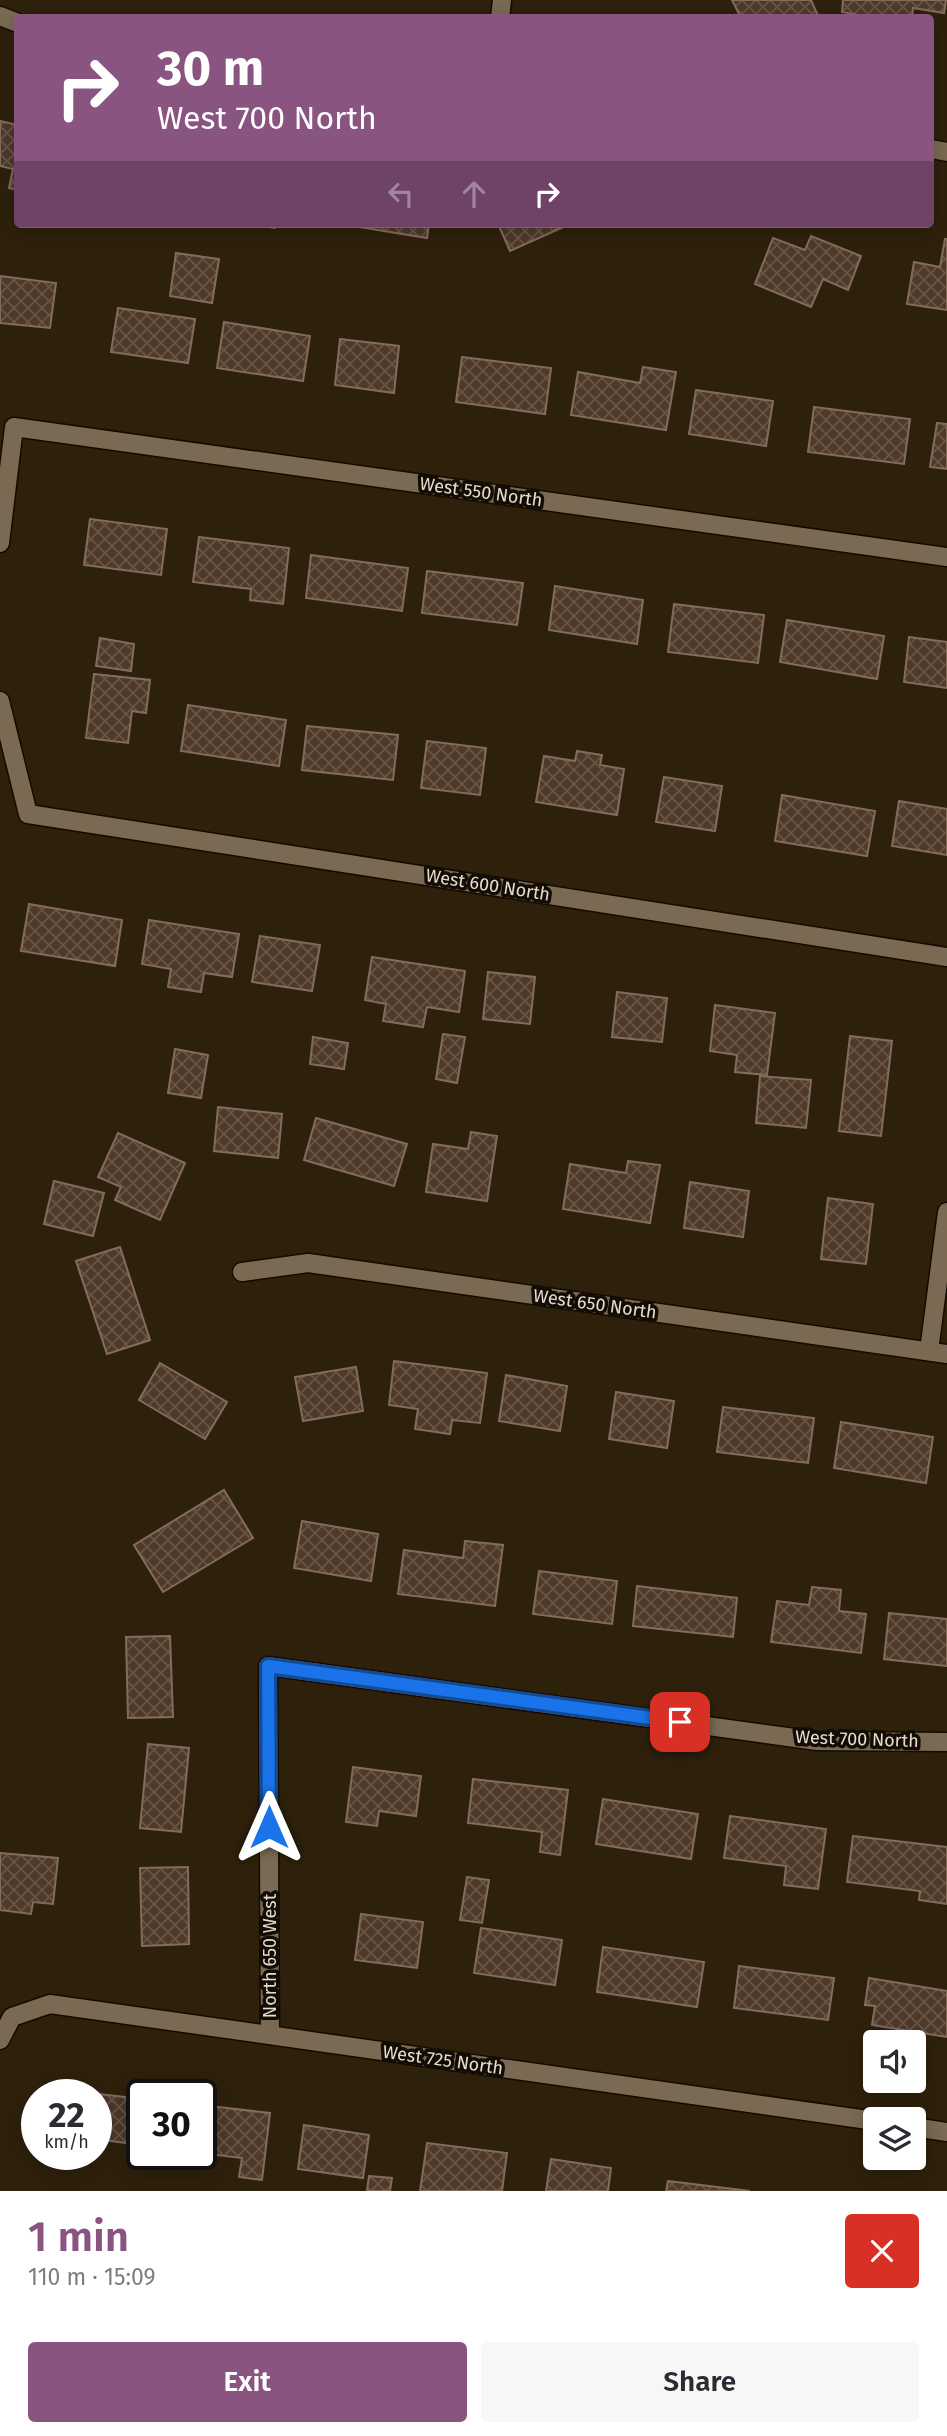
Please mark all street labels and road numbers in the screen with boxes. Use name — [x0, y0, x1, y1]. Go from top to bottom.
street label: West 550 North — [418, 472, 544, 512]
street label: West 600 North — [424, 864, 552, 906]
street label: West 650 North — [532, 1284, 658, 1324]
street label: West 700 North — [795, 1726, 919, 1752]
street label: North 650 West — [259, 1893, 281, 2018]
street label: West 725 North — [381, 2041, 505, 2079]

